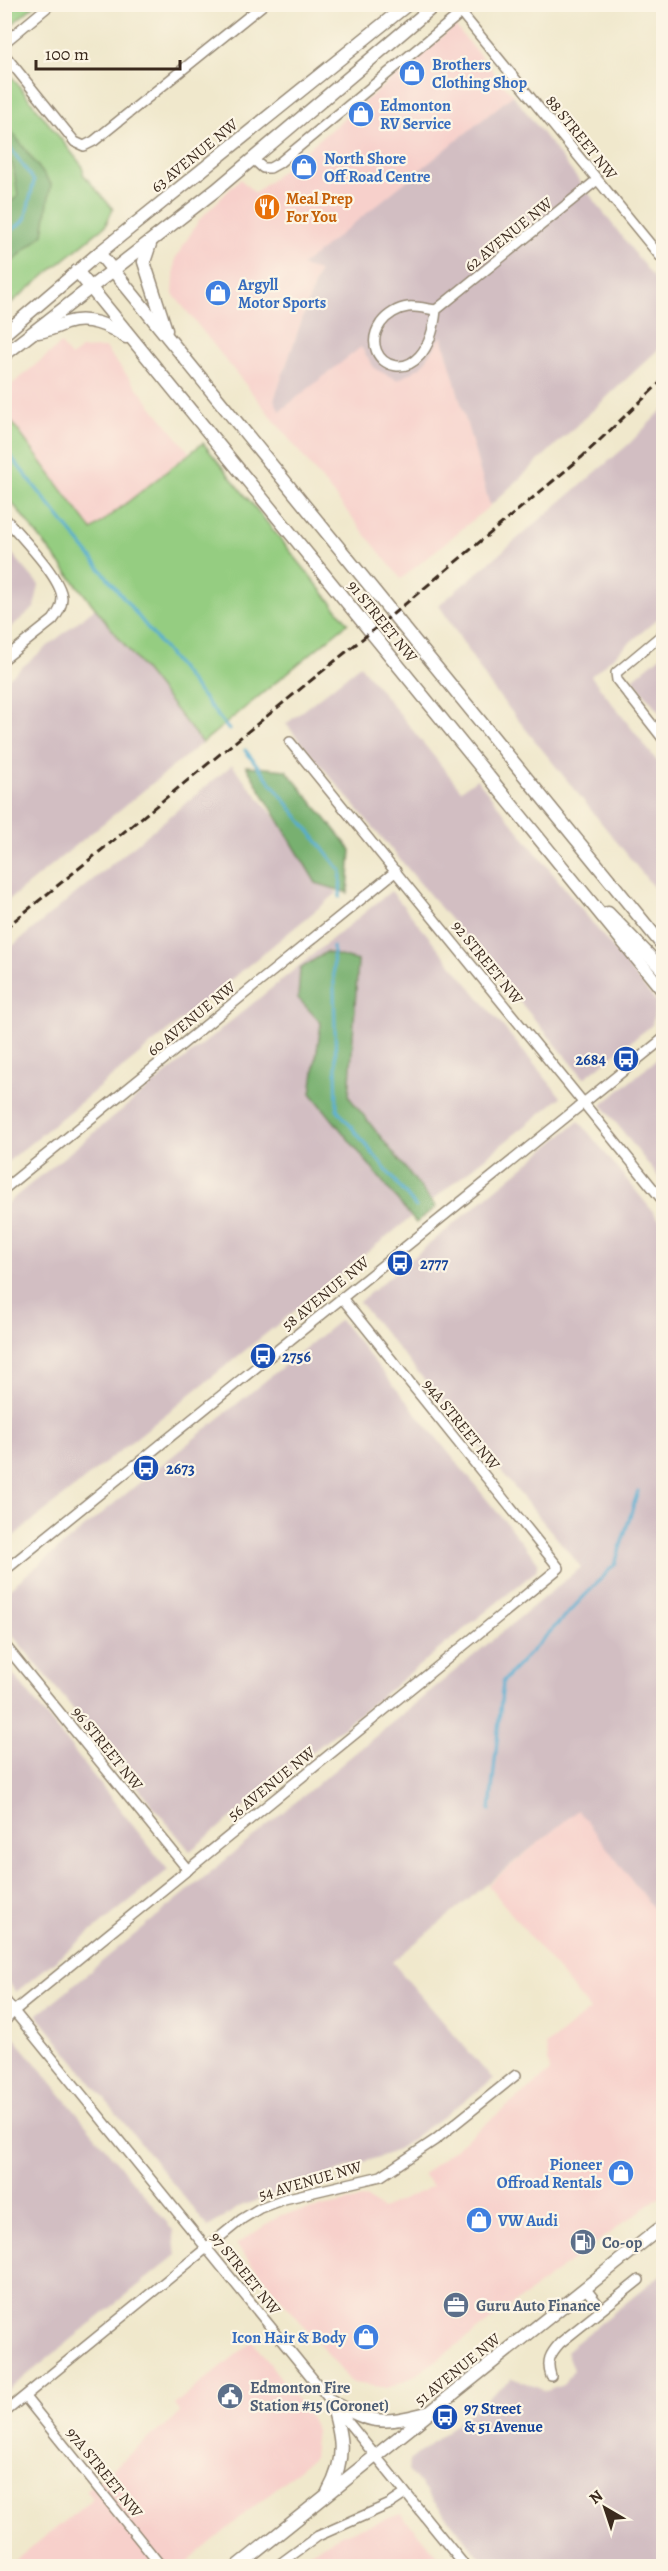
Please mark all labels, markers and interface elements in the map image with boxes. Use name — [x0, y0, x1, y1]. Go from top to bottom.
scale bar — [36, 33, 180, 71]
text: 100 m — [45, 42, 89, 66]
place label: Brothers Clothing Shop — [432, 54, 527, 94]
shop icon: Brothers Clothing Shop — [397, 58, 427, 88]
street label: 88 STREET NW — [540, 91, 622, 185]
place label: Edmonton RV Service — [380, 95, 451, 135]
shop icon: Edmonton RV Service — [346, 99, 376, 129]
street label: 63 AVENUE NW — [146, 114, 243, 198]
place label: North Shore Off Road Centre — [324, 148, 431, 188]
shop icon: North Shore Off Road Centre — [289, 152, 319, 182]
place label: Meal Prep For You — [286, 188, 353, 228]
restaurant icon: Meal Prep For You — [252, 192, 282, 222]
street label: 62 AVENUE NW — [460, 192, 557, 277]
place label: Argyll Motor Sports — [237, 274, 326, 314]
shop icon: Argyll Motor Sports — [203, 278, 233, 308]
street label: 91 STREET NW — [342, 576, 422, 668]
street label: 92 STREET NW — [446, 916, 528, 1009]
street label: 60 AVENUE NW — [143, 976, 241, 1061]
bus stop icon: 2684 — [611, 1044, 641, 1074]
place label: 2684 — [576, 1049, 606, 1071]
bus stop icon: 2777 — [385, 1248, 415, 1278]
street label: 58 AVENUE NW — [277, 1251, 374, 1336]
place label: 2777 — [420, 1253, 448, 1275]
bus stop icon: 2756 — [248, 1341, 278, 1371]
place label: 2756 — [282, 1346, 311, 1368]
street label: 94A STREET NW — [418, 1374, 505, 1475]
bus stop icon: 2673 — [131, 1453, 161, 1483]
place label: 2673 — [166, 1458, 195, 1480]
street label: 96 STREET NW — [67, 1702, 148, 1795]
street label: 56 AVENUE NW — [223, 1742, 320, 1826]
place label: Pioneer Offroad Rentals — [497, 2154, 602, 2194]
street label: 54 AVENUE NW — [256, 2156, 365, 2206]
shop icon: Pioneer Offroad Rentals — [606, 2158, 636, 2188]
shop icon: VW Audi — [464, 2205, 494, 2235]
place label: VW Audi — [497, 2210, 558, 2232]
street label: 97 STREET NW — [205, 2227, 286, 2320]
fuel station icon: Co-op — [568, 2227, 598, 2257]
place label: Co-op — [602, 2232, 643, 2254]
office icon: Guru Auto Finance — [441, 2290, 471, 2320]
place label: Guru Auto Finance — [476, 2295, 600, 2317]
shop icon: Icon Hair & Body — [351, 2322, 381, 2352]
place label: Icon Hair & Body — [232, 2327, 347, 2349]
street label: 51 AVENUE NW — [410, 2328, 505, 2411]
place label: Edmonton Fire Station #15 (Coronet) — [250, 2377, 389, 2417]
public building icon: Edmonton Fire Station #15 (Coronet) — [215, 2381, 245, 2411]
place label: 97 Street & 51 Avenue — [464, 2398, 543, 2438]
bus stop icon: 97 Street & 51 Avenue — [430, 2402, 460, 2432]
street label: 97A STREET NW — [61, 2423, 148, 2523]
north arrow — [575, 2478, 635, 2538]
text: N — [585, 2485, 608, 2509]

